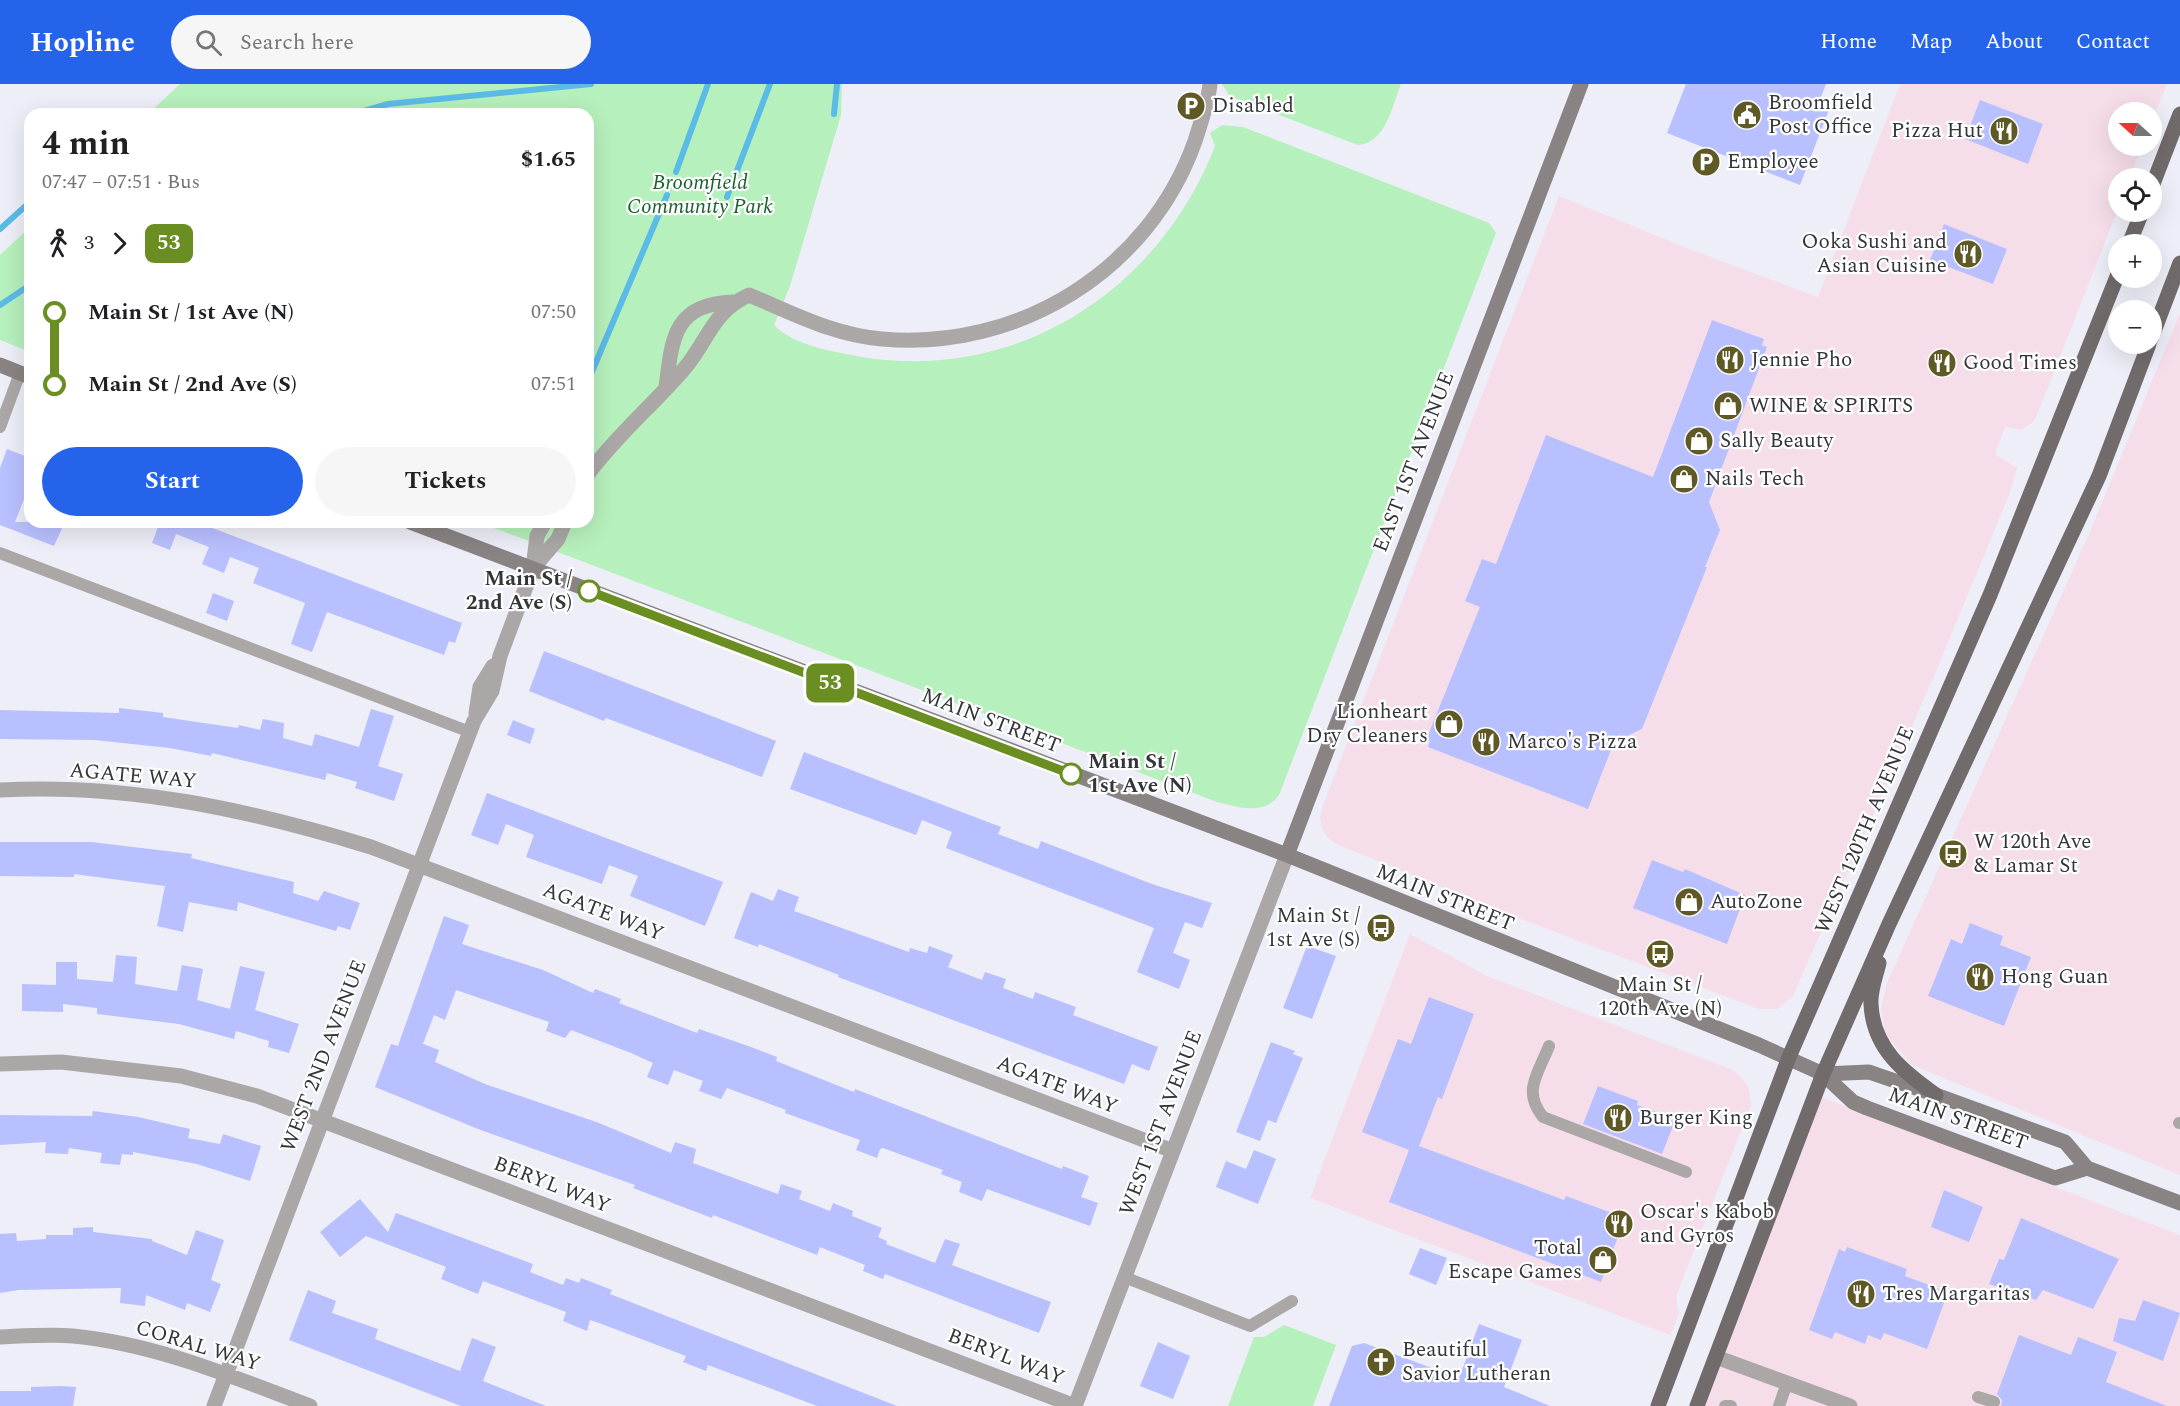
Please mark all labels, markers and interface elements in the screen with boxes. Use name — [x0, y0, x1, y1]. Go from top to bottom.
search box — [171, 15, 591, 69]
text: Hopline — [30, 21, 135, 64]
icon: search — [192, 26, 225, 59]
text: Search here — [240, 26, 354, 59]
text: Home — [1820, 26, 1877, 58]
text: Map — [1910, 26, 1952, 58]
text: About — [1985, 26, 2043, 58]
text: Contact — [2076, 26, 2150, 58]
place label: Broomfield Post Office — [1768, 87, 1873, 143]
parking icon: Disabled — [1175, 90, 1207, 122]
place label: Disabled — [1212, 90, 1294, 122]
public building icon: Broomfield Post Office — [1731, 99, 1763, 131]
north arrow — [2108, 102, 2162, 156]
map controls — [2108, 102, 2162, 354]
place label: Pizza Hut — [1891, 115, 1983, 147]
restaurant icon: Pizza Hut — [1988, 115, 2020, 147]
text: 4 min — [42, 119, 130, 169]
text: $1.65 — [521, 143, 576, 176]
parking icon: Employee — [1690, 146, 1722, 178]
place label: Employee — [1727, 146, 1819, 178]
text: 07:47 – 07:51 · Bus — [42, 167, 200, 197]
park label: Broomfield Community Park — [627, 167, 773, 223]
button: locate — [2108, 168, 2162, 222]
place label: Ooka Sushi and Asian Cuisine — [1802, 226, 1947, 282]
icon: walk — [42, 227, 75, 260]
icon: forward — [103, 227, 136, 260]
text: 53 — [157, 227, 181, 259]
text: 3 — [84, 228, 94, 258]
button: + — [2108, 234, 2162, 288]
restaurant icon: Ooka Sushi and Asian Cuisine — [1952, 238, 1984, 270]
text: Main St / 1st Ave (N) — [88, 296, 294, 329]
text: 07:50 — [531, 297, 576, 327]
button: − — [2108, 300, 2162, 354]
restaurant icon: Jennie Pho — [1714, 344, 1746, 376]
place label: Jennie Pho — [1751, 344, 1852, 376]
restaurant icon: Good Times — [1926, 347, 1958, 379]
place label: Good Times — [1963, 347, 2077, 379]
street label: EAST 1ST AVENUE — [1365, 367, 1463, 557]
text: Main St / 2nd Ave (S) — [88, 368, 297, 401]
text: 07:51 — [531, 369, 576, 399]
shop icon: WINE & SPIRITS — [1712, 390, 1744, 422]
place label: WINE & SPIRITS — [1749, 390, 1913, 422]
shop icon: Sally Beauty — [1683, 425, 1715, 457]
place label: Sally Beauty — [1720, 425, 1834, 457]
button: Start — [42, 447, 303, 516]
button: Tickets — [315, 447, 576, 516]
shop icon: Nails Tech — [1668, 463, 1700, 495]
place label: Nails Tech — [1705, 463, 1804, 495]
place label: Main St / 2nd Ave (S) — [466, 563, 573, 619]
marker: Main St / 2nd Ave (S) — [578, 580, 600, 602]
line badge: 53 — [803, 664, 857, 702]
text: 53 — [818, 667, 842, 699]
street label: MAIN STREET — [917, 680, 1065, 762]
place label: Lionheart Dry Cleaners — [1306, 696, 1428, 752]
shop icon: Lionheart Dry Cleaners — [1433, 708, 1465, 740]
street label: WEST 120TH AVENUE — [1807, 721, 1923, 939]
restaurant icon: Marco's Pizza — [1470, 726, 1502, 758]
place label: Marco's Pizza — [1507, 726, 1638, 758]
place label: Main St / 1st Ave (N) — [1088, 746, 1191, 802]
street label: AGATE WAY — [68, 754, 198, 798]
marker: Main St / 1st Ave (N) — [1060, 763, 1082, 785]
place label: W 120th Ave & Lamar St — [1974, 826, 2091, 882]
bus stop icon: W 120th Ave & Lamar St — [1937, 838, 1969, 870]
street label: MAIN STREET — [1371, 856, 1519, 940]
street label: AGATE WAY — [538, 874, 668, 950]
shop icon: AutoZone — [1673, 886, 1705, 918]
place label: AutoZone — [1710, 886, 1803, 918]
place label: Main St / 1st Ave (S) — [1266, 900, 1361, 956]
bus stop icon: Main St / 1st Ave (S) — [1365, 912, 1397, 944]
bus stop icon: Main St / 120th Ave (N) — [1644, 938, 1676, 970]
street label: WEST 2ND AVENUE — [273, 955, 375, 1157]
restaurant icon: Hong Guan — [1964, 961, 1996, 993]
place label: Hong Guan — [2001, 961, 2109, 993]
place label: Main St / 120th Ave (N) — [1598, 969, 1722, 1025]
street label: WEST 1ST AVENUE — [1111, 1026, 1211, 1220]
street label: AGATE WAY — [992, 1047, 1122, 1123]
street label: MAIN STREET — [1884, 1079, 2032, 1159]
restaurant icon: Burger King — [1602, 1102, 1634, 1134]
place label: Burger King — [1639, 1102, 1753, 1134]
street label: BERYL WAY — [489, 1148, 615, 1222]
place label: Oscar's Kabob and Gyros — [1640, 1196, 1774, 1252]
restaurant icon: Oscar's Kabob and Gyros — [1603, 1208, 1635, 1240]
place label: Total Escape Games — [1448, 1232, 1582, 1288]
shop icon: Total Escape Games — [1587, 1244, 1619, 1276]
restaurant icon: Tres Margaritas — [1845, 1278, 1877, 1310]
place label: Tres Margaritas — [1882, 1278, 2030, 1310]
street label: CORAL WAY — [132, 1312, 264, 1380]
street label: BERYL WAY — [943, 1320, 1069, 1394]
place label: Beautiful Savior Lutheran — [1402, 1334, 1551, 1390]
church icon: Beautiful Savior Lutheran — [1365, 1346, 1397, 1378]

